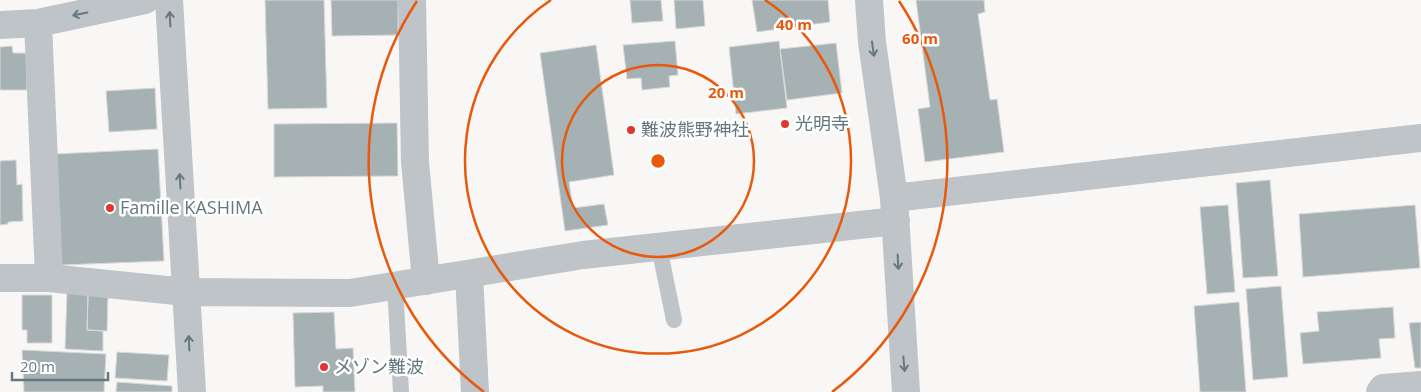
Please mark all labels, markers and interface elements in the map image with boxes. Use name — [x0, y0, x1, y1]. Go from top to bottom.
one-way arrow — [73, 10, 89, 19]
one-way arrow — [166, 11, 175, 27]
text: 40 m — [776, 14, 812, 34]
text: 60 m — [902, 28, 938, 48]
one-way arrow — [868, 40, 878, 56]
text: 20 m — [708, 82, 744, 102]
place label: 光明寺 — [795, 111, 849, 135]
place label: 難波熊野神社 — [641, 117, 749, 141]
marker: 光明寺 — [779, 118, 791, 130]
marker: 難波熊野神社 — [625, 124, 637, 136]
centre of rings — [649, 152, 667, 170]
one-way arrow — [175, 173, 184, 189]
place label: Famille KASHIMA — [120, 195, 263, 219]
marker: Famille KASHIMA — [104, 202, 116, 214]
one-way arrow — [893, 254, 902, 270]
one-way arrow — [185, 336, 194, 352]
scale bar — [12, 350, 109, 382]
place label: メゾン難波 — [334, 354, 424, 378]
one-way arrow — [899, 355, 908, 371]
text: 20 m — [20, 356, 55, 376]
marker: メゾン難波 — [318, 361, 330, 373]

